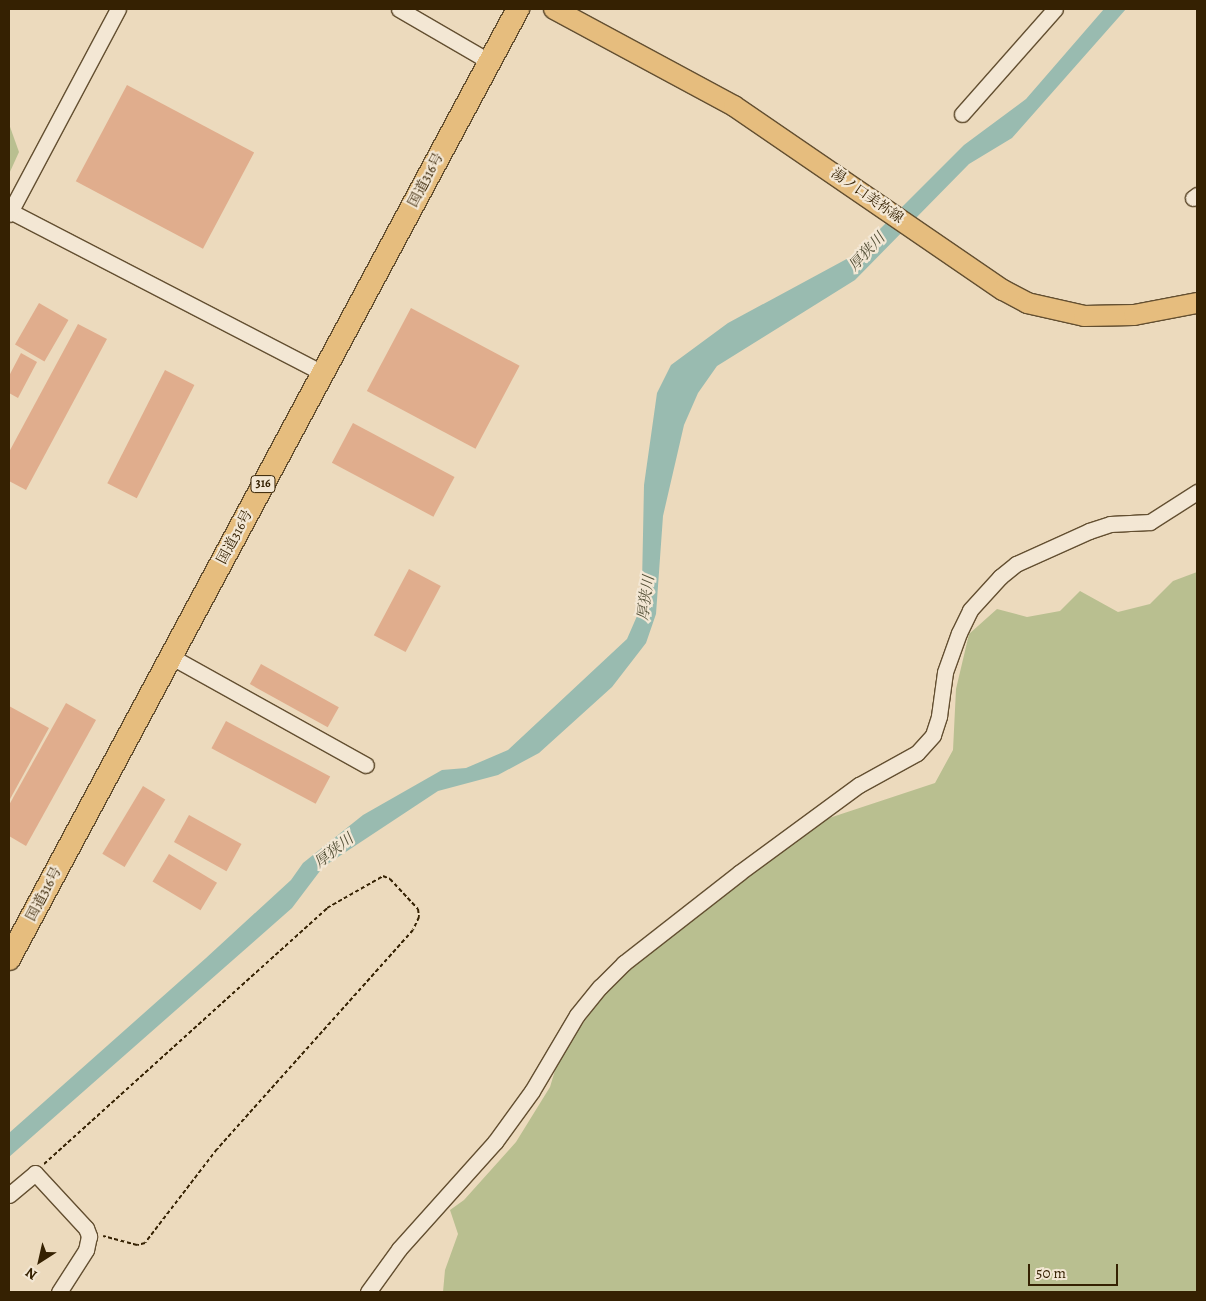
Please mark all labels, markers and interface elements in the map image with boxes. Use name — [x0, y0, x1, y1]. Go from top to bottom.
street label: 国道316号 — [405, 150, 447, 210]
street label: 湯ノ口美祢線 — [828, 165, 906, 227]
water label: 厚狭川 — [845, 229, 889, 275]
road number: 316 — [249, 474, 277, 494]
street label: 国道316号 — [214, 507, 256, 567]
water label: 厚狭川 — [634, 574, 658, 622]
water label: 厚狭川 — [311, 830, 357, 872]
street label: 国道316号 — [23, 864, 65, 924]
north arrow — [15, 1236, 65, 1286]
scale bar — [1031, 1254, 1121, 1286]
text: N — [21, 1263, 41, 1284]
text: 50 m — [1036, 1263, 1066, 1283]

